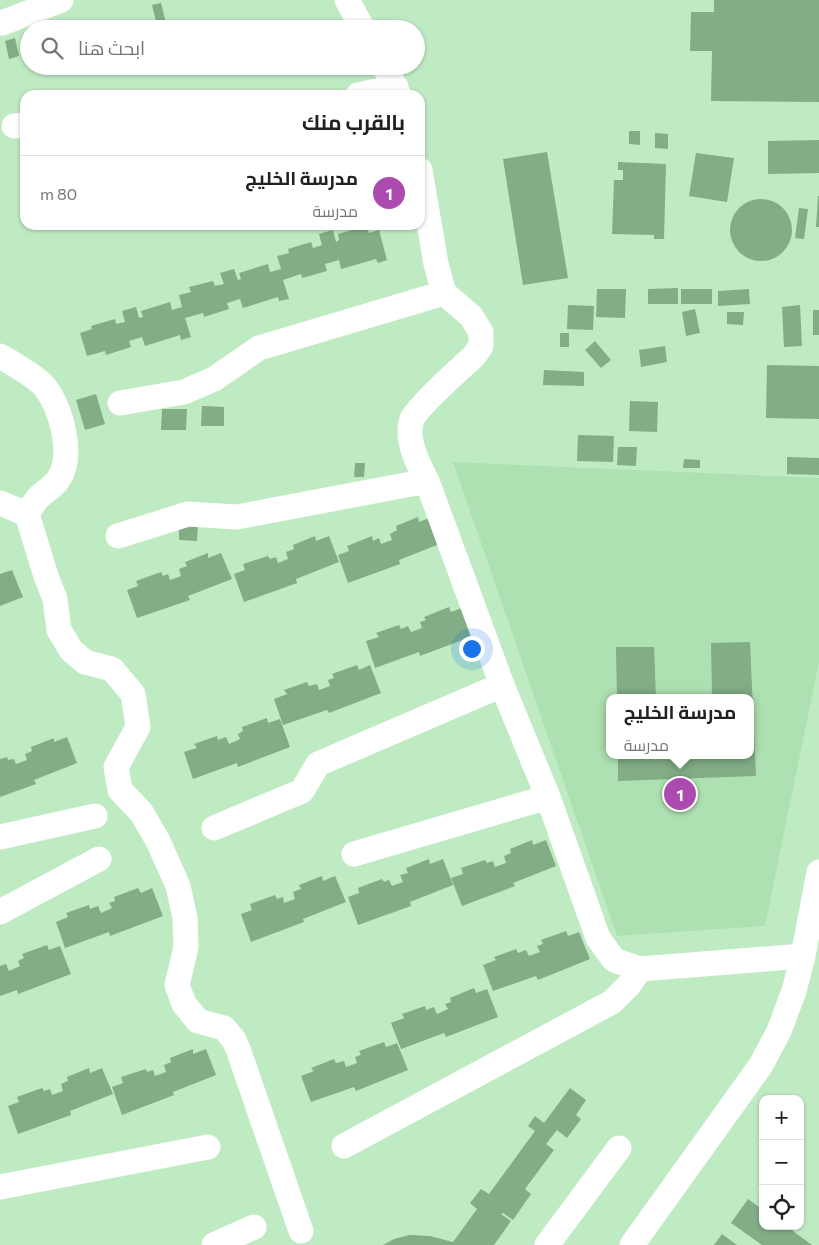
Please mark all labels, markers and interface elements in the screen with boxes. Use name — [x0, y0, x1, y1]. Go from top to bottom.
search box — [20, 20, 425, 75]
icon: search — [38, 34, 66, 62]
text: ابحث هنا — [78, 36, 145, 59]
text: بالقرب منك — [302, 109, 405, 134]
text: مدرسة الخليج — [245, 166, 358, 189]
text: 80 m — [40, 184, 77, 203]
text: 1 — [385, 184, 393, 203]
text: مدرسة — [312, 201, 358, 220]
your location — [459, 636, 485, 662]
popup — [606, 694, 754, 759]
text: مدرسة الخليج — [624, 700, 736, 723]
text: مدرسة — [624, 735, 669, 754]
pin: 1 — [664, 775, 696, 813]
map controls — [759, 1095, 804, 1230]
button: + — [759, 1095, 804, 1140]
button: − — [759, 1140, 804, 1185]
button: locate — [759, 1185, 804, 1230]

